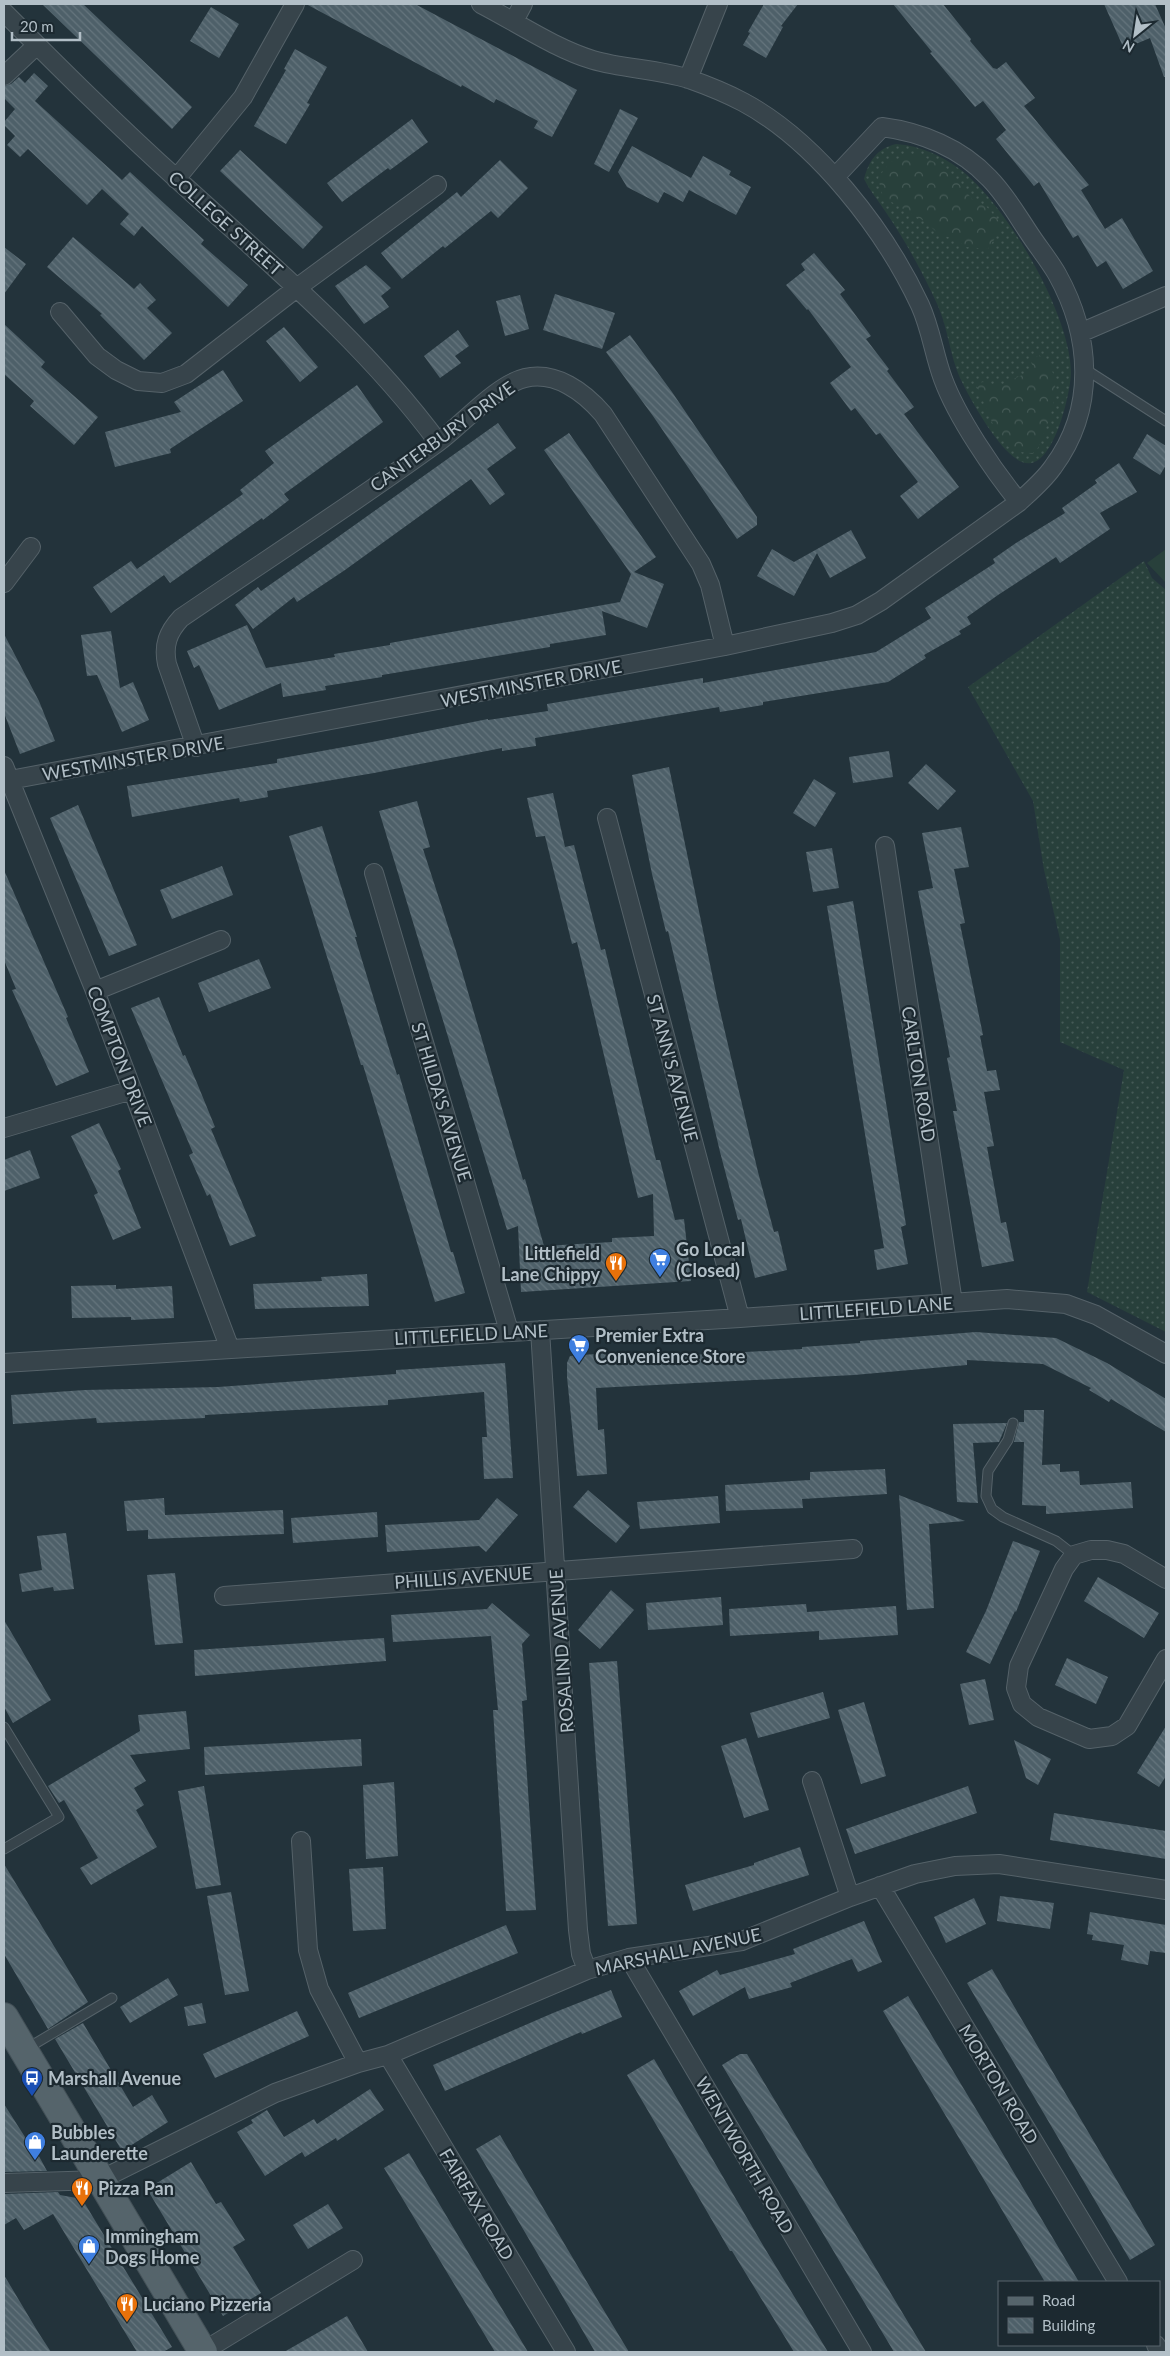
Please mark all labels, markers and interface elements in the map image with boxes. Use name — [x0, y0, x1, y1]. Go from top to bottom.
scale bar — [12, 10, 80, 42]
north arrow — [1110, 10, 1160, 60]
text: 20 m — [20, 17, 54, 35]
text: N — [1119, 37, 1137, 57]
street label: COLLEGE STREET — [164, 166, 288, 280]
street label: CANTERBURY DRIVE — [365, 376, 519, 496]
street label: WESTMINSTER DRIVE — [438, 655, 624, 711]
street label: WESTMINSTER DRIVE — [40, 731, 226, 785]
street label: COMPTON DRIVE — [83, 982, 157, 1130]
street label: ST ANN'S AVENUE — [643, 992, 703, 1144]
street label: CARLTON ROAD — [897, 1005, 941, 1143]
street label: ST HILDA'S AVENUE — [407, 1020, 477, 1184]
place label: Go Local (Closed) — [676, 1238, 745, 1281]
place label: Littlefield Lane Chippy — [501, 1242, 600, 1285]
supermarket icon: Go Local (Closed) — [648, 1247, 672, 1278]
restaurant icon: Littlefield Lane Chippy — [604, 1251, 628, 1282]
street label: LITTLEFIELD LANE — [798, 1292, 954, 1324]
street label: LITTLEFIELD LANE — [394, 1319, 548, 1349]
place label: Premier Extra Convenience Store — [595, 1324, 746, 1367]
supermarket icon: Premier Extra Convenience Store — [567, 1333, 591, 1364]
street label: PHILLIS AVENUE — [393, 1561, 533, 1593]
street label: ROSALIND AVENUE — [544, 1568, 578, 1734]
street label: MARSHALL AVENUE — [593, 1923, 763, 1979]
street label: MORTON ROAD — [955, 2020, 1043, 2148]
bus stop icon: Marshall Avenue — [20, 2066, 44, 2097]
place label: Marshall Avenue — [48, 2067, 181, 2089]
street label: WENTWORTH ROAD — [691, 2073, 799, 2237]
place label: Bubbles Launderette — [51, 2121, 148, 2164]
shop icon: Bubbles Launderette — [23, 2130, 47, 2161]
street label: FAIRFAX ROAD — [435, 2144, 519, 2264]
restaurant icon: Pizza Pan — [70, 2176, 94, 2207]
place label: Pizza Pan — [98, 2177, 174, 2199]
place label: Immingham Dogs Home — [105, 2225, 200, 2268]
shop icon: Immingham Dogs Home — [77, 2234, 101, 2265]
legend — [998, 2281, 1160, 2346]
text: Road — [1042, 2291, 1075, 2309]
restaurant icon: Luciano Pizzeria — [115, 2292, 139, 2323]
place label: Luciano Pizzeria — [143, 2293, 271, 2315]
text: Building — [1042, 2316, 1095, 2334]

